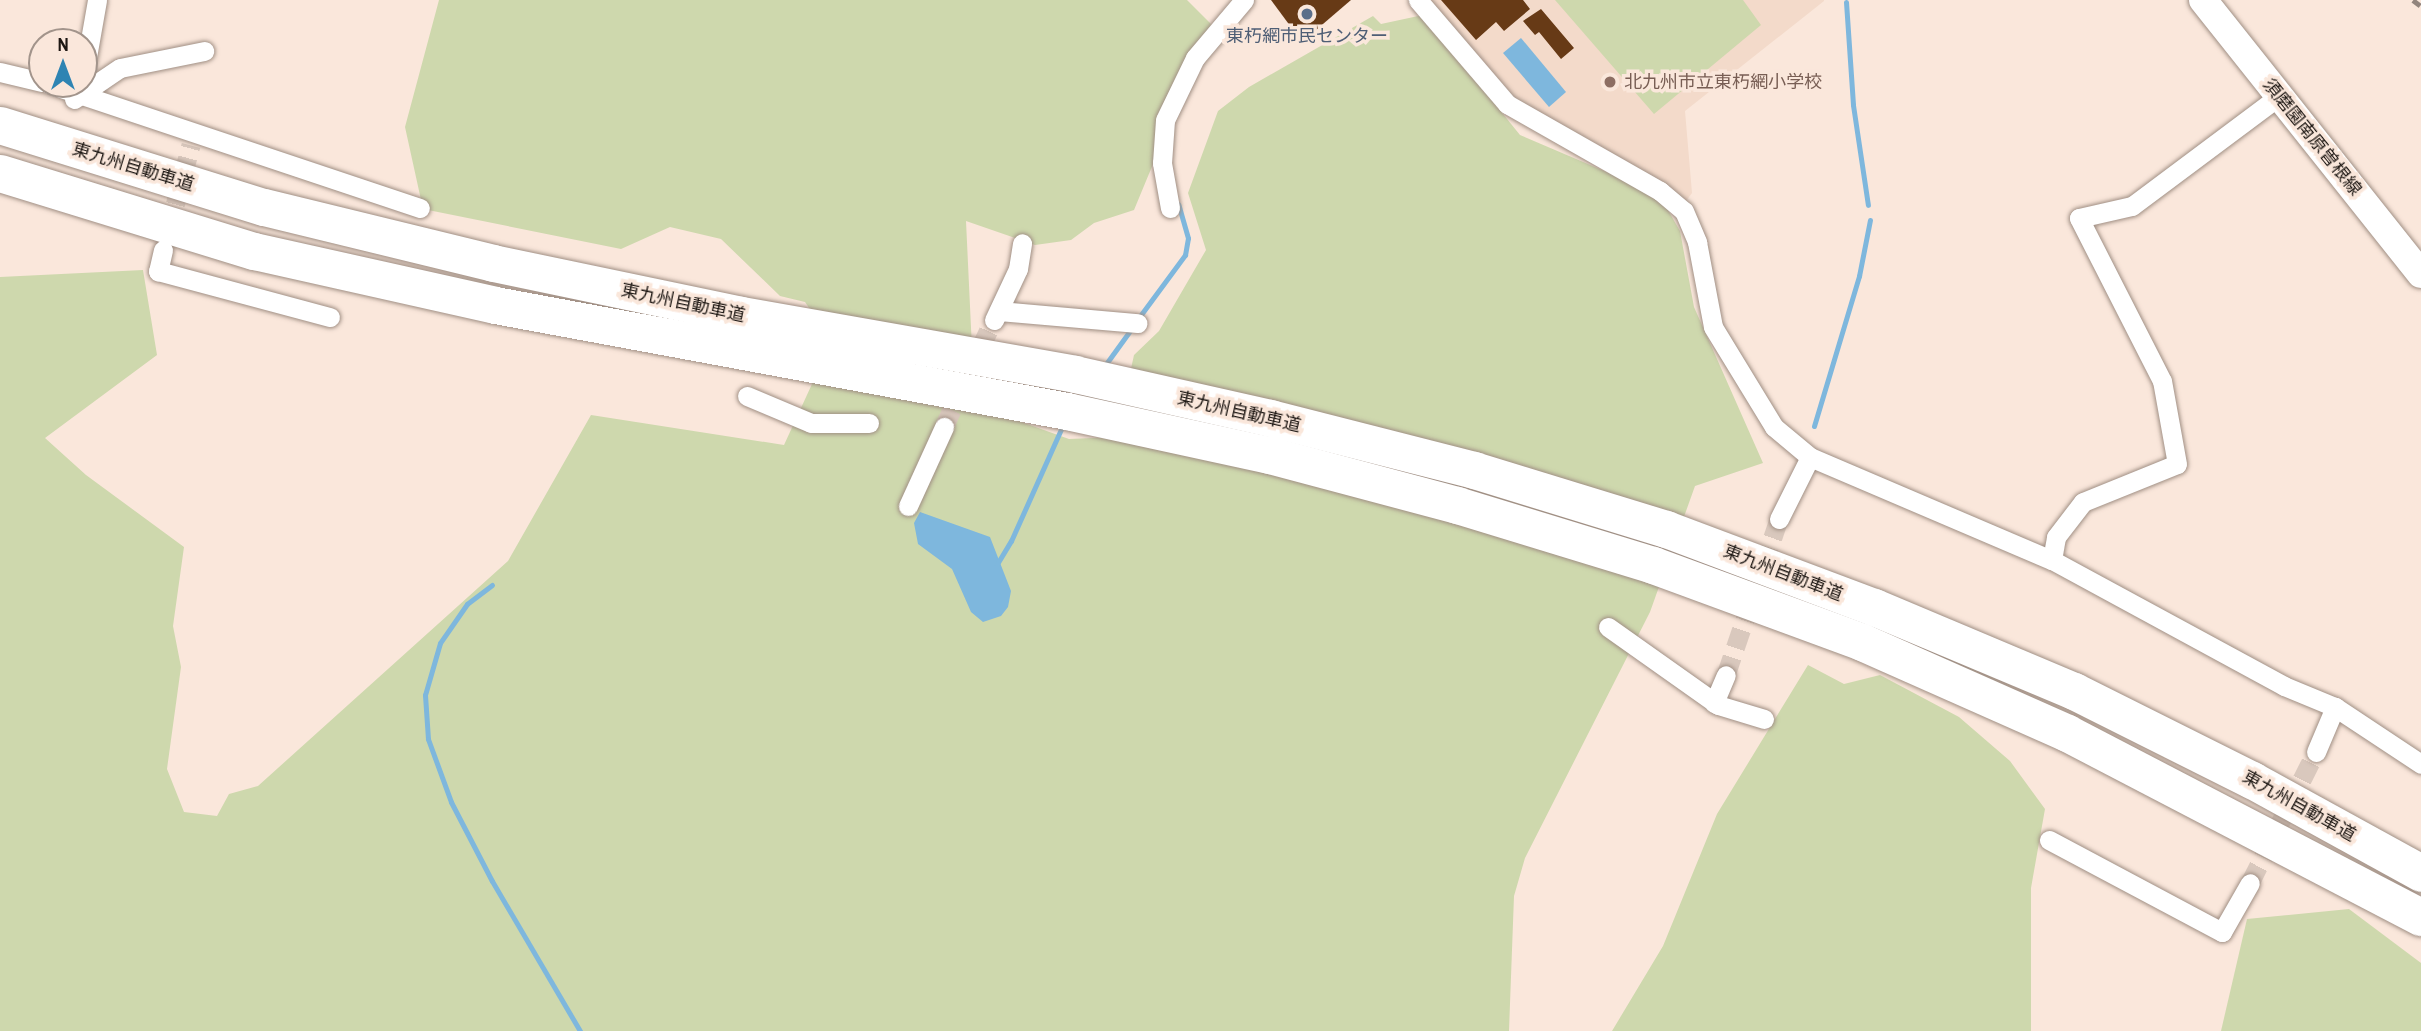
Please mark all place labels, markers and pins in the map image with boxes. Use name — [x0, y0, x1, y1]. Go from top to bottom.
marker: 東朽網市民センター — [1299, 6, 1315, 22]
place label: 東朽網市民センター — [1226, 25, 1388, 47]
place label: 北九州市立東朽網小学校 — [1624, 71, 1822, 93]
marker: 北九州市立東朽網小学校 — [1602, 74, 1618, 90]

